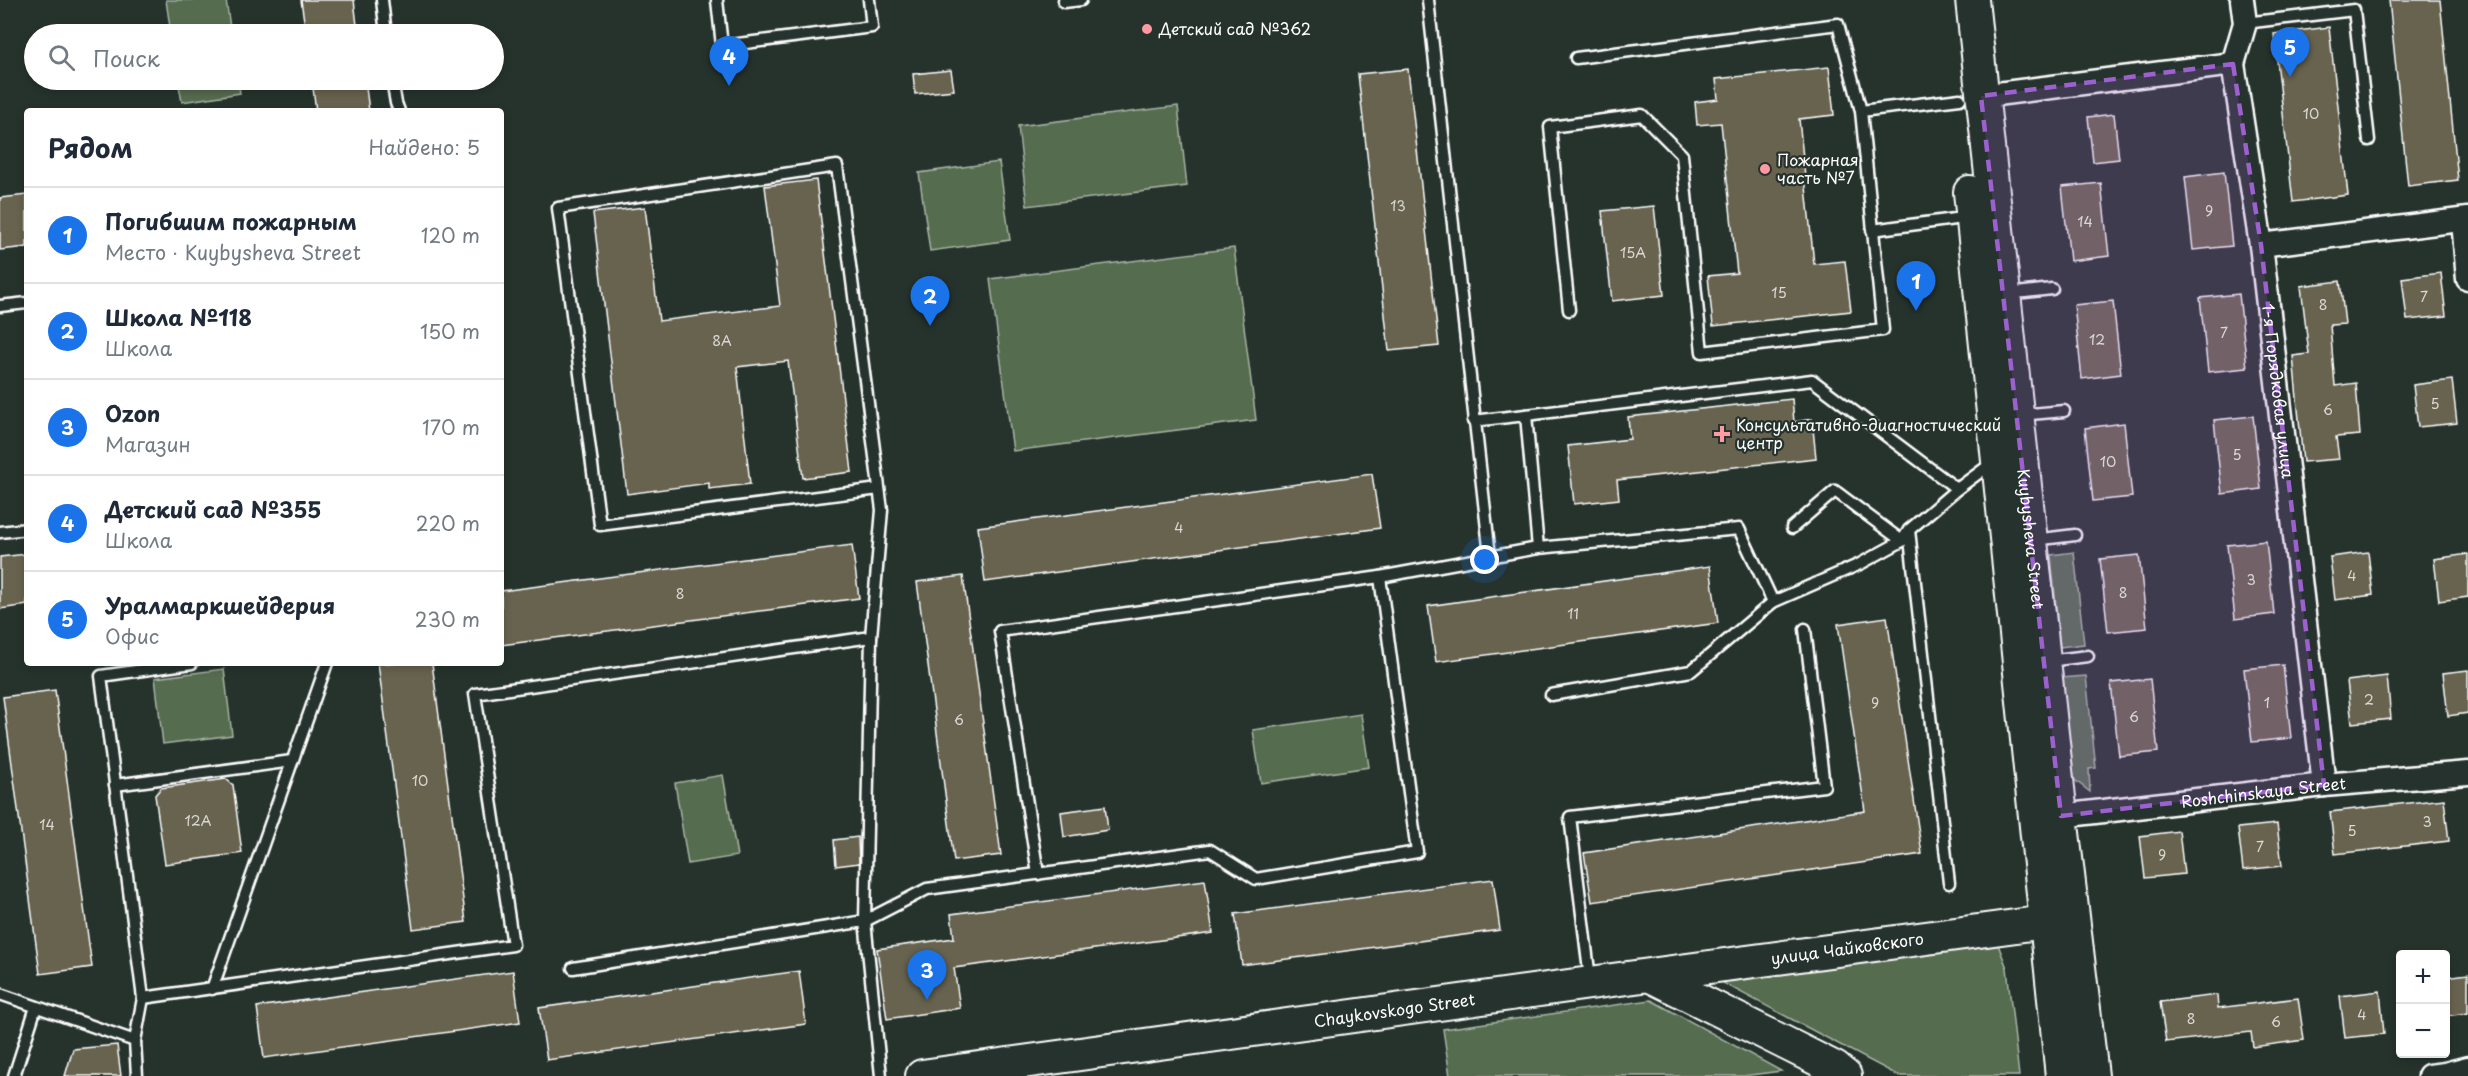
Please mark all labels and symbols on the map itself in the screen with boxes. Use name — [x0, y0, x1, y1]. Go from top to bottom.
place label: Детский сад №362 — [1158, 16, 1311, 40]
marker: Детский сад №362 — [1140, 22, 1154, 36]
pin: 5 — [2270, 28, 2310, 77]
pin: 4 — [710, 36, 748, 86]
house number: 10 — [2303, 103, 2319, 124]
place label: Пожарная часть №7 — [1777, 147, 1859, 189]
marker: Пожарная часть №7 — [1758, 162, 1772, 176]
house number: 13 — [1390, 195, 1406, 216]
house number: 9 — [2205, 200, 2213, 221]
house number: 14 — [2077, 211, 2093, 232]
house number: 15А — [1620, 242, 1646, 263]
pin: 1 — [1896, 262, 1936, 311]
pin: 2 — [910, 276, 950, 326]
house number: 15 — [1771, 282, 1787, 303]
house number: 7 — [2420, 286, 2428, 307]
house number: 8 — [2319, 294, 2327, 315]
street label: 1-я Порядковая улица — [2257, 302, 2301, 480]
house number: 7 — [2220, 322, 2228, 343]
house number: 12 — [2089, 329, 2105, 350]
house number: 8А — [712, 330, 732, 351]
house number: 5 — [2430, 393, 2440, 414]
house number: 6 — [2323, 399, 2333, 420]
place label: Консультативно-диагностический центр — [1736, 412, 2001, 454]
marker: Консультативно-диагностический центр — [1713, 425, 1731, 443]
house number: 5 — [2232, 444, 2242, 465]
house number: 10 — [2100, 451, 2116, 472]
street label: Kuybysheva Street — [2012, 467, 2051, 611]
house number: 4 — [1174, 517, 1184, 538]
your location — [1470, 545, 1499, 574]
house number: 4 — [2347, 565, 2357, 586]
house number: 3 — [2246, 569, 2256, 590]
house number: 8 — [2119, 582, 2127, 603]
house number: 8 — [676, 583, 684, 604]
house number: 11 — [1567, 603, 1579, 624]
house number: 2 — [2364, 689, 2374, 710]
house number: 9 — [1871, 692, 1879, 713]
house number: 1 — [2264, 692, 2270, 713]
house number: 6 — [2129, 706, 2139, 727]
house number: 6 — [954, 709, 964, 730]
house number: 10 — [412, 770, 428, 791]
street label: Roshchinskaya Street — [2180, 770, 2347, 813]
house number: 12А — [185, 810, 212, 831]
house number: 3 — [2422, 811, 2432, 832]
house number: 14 — [39, 814, 55, 835]
house number: 5 — [2347, 820, 2357, 841]
house number: 7 — [2256, 836, 2264, 857]
house number: 9 — [2158, 844, 2166, 865]
street label: улица Чайковского — [1769, 925, 1925, 970]
pin: 3 — [908, 950, 946, 1000]
street label: Chaykovskogo Street — [1312, 986, 1477, 1032]
house number: 4 — [2357, 1004, 2367, 1025]
house number: 8 — [2187, 1008, 2195, 1029]
house number: 6 — [2271, 1011, 2281, 1032]

